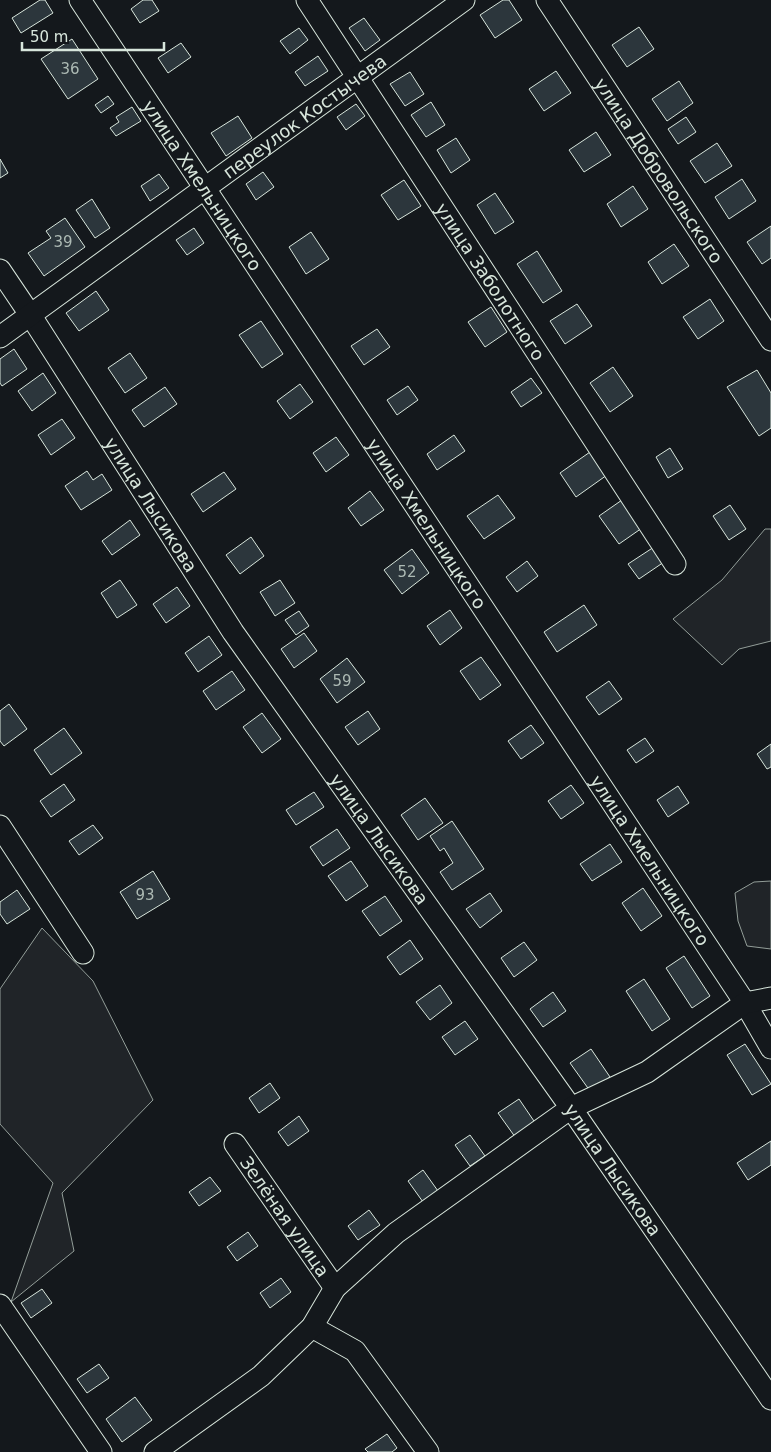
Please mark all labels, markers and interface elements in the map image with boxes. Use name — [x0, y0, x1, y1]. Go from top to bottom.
scale bar — [22, 20, 165, 52]
text: 50 m — [30, 28, 68, 46]
street label: переулок Костычева — [218, 50, 390, 182]
house number: 36 — [60, 60, 80, 78]
street label: улица Добровольского — [591, 74, 728, 267]
street label: улица Хмельницкого — [139, 96, 267, 274]
street label: улица Заболотного — [432, 199, 550, 364]
house number: 39 — [53, 233, 73, 251]
street label: улица Лысикова — [101, 433, 202, 576]
street label: улица Хмельницкого — [363, 434, 491, 613]
house number: 52 — [397, 563, 417, 581]
house number: 59 — [332, 672, 352, 690]
street label: улица Лысикова — [326, 769, 433, 908]
street label: улица Хмельницкого — [586, 771, 714, 949]
house number: 93 — [135, 886, 155, 904]
street label: улица Лысикова — [561, 1099, 666, 1240]
street label: Зелёная улица — [236, 1152, 334, 1280]

